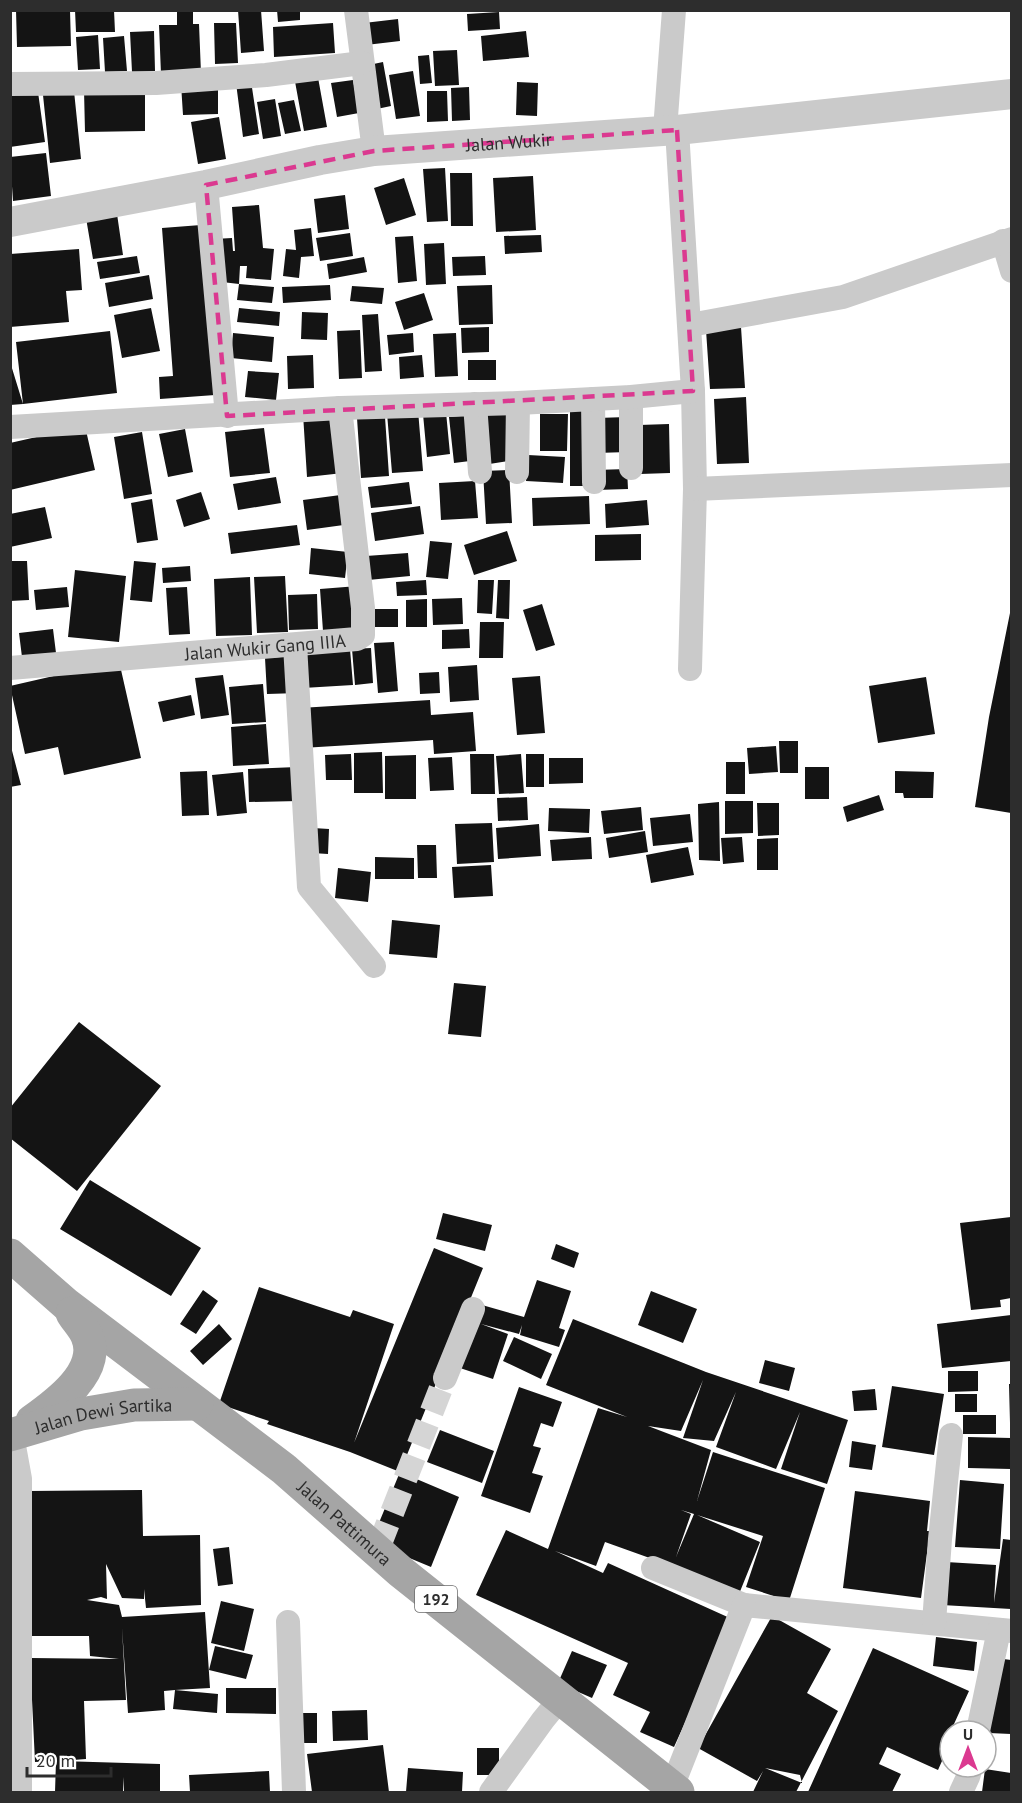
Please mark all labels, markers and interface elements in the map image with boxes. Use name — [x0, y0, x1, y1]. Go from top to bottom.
street label: Jalan Wukir — [464, 127, 553, 156]
street label: Jalan Wukir Gang IIIA — [183, 628, 347, 665]
street label: Jalan Dewi Sartika — [31, 1393, 173, 1439]
street label: Jalan Pattimura — [292, 1474, 397, 1570]
road number: 192 — [415, 1586, 457, 1612]
north arrow — [938, 1719, 998, 1779]
text: U — [963, 1724, 973, 1744]
scale bar — [27, 1740, 111, 1778]
text: 20 m — [36, 1749, 75, 1772]

